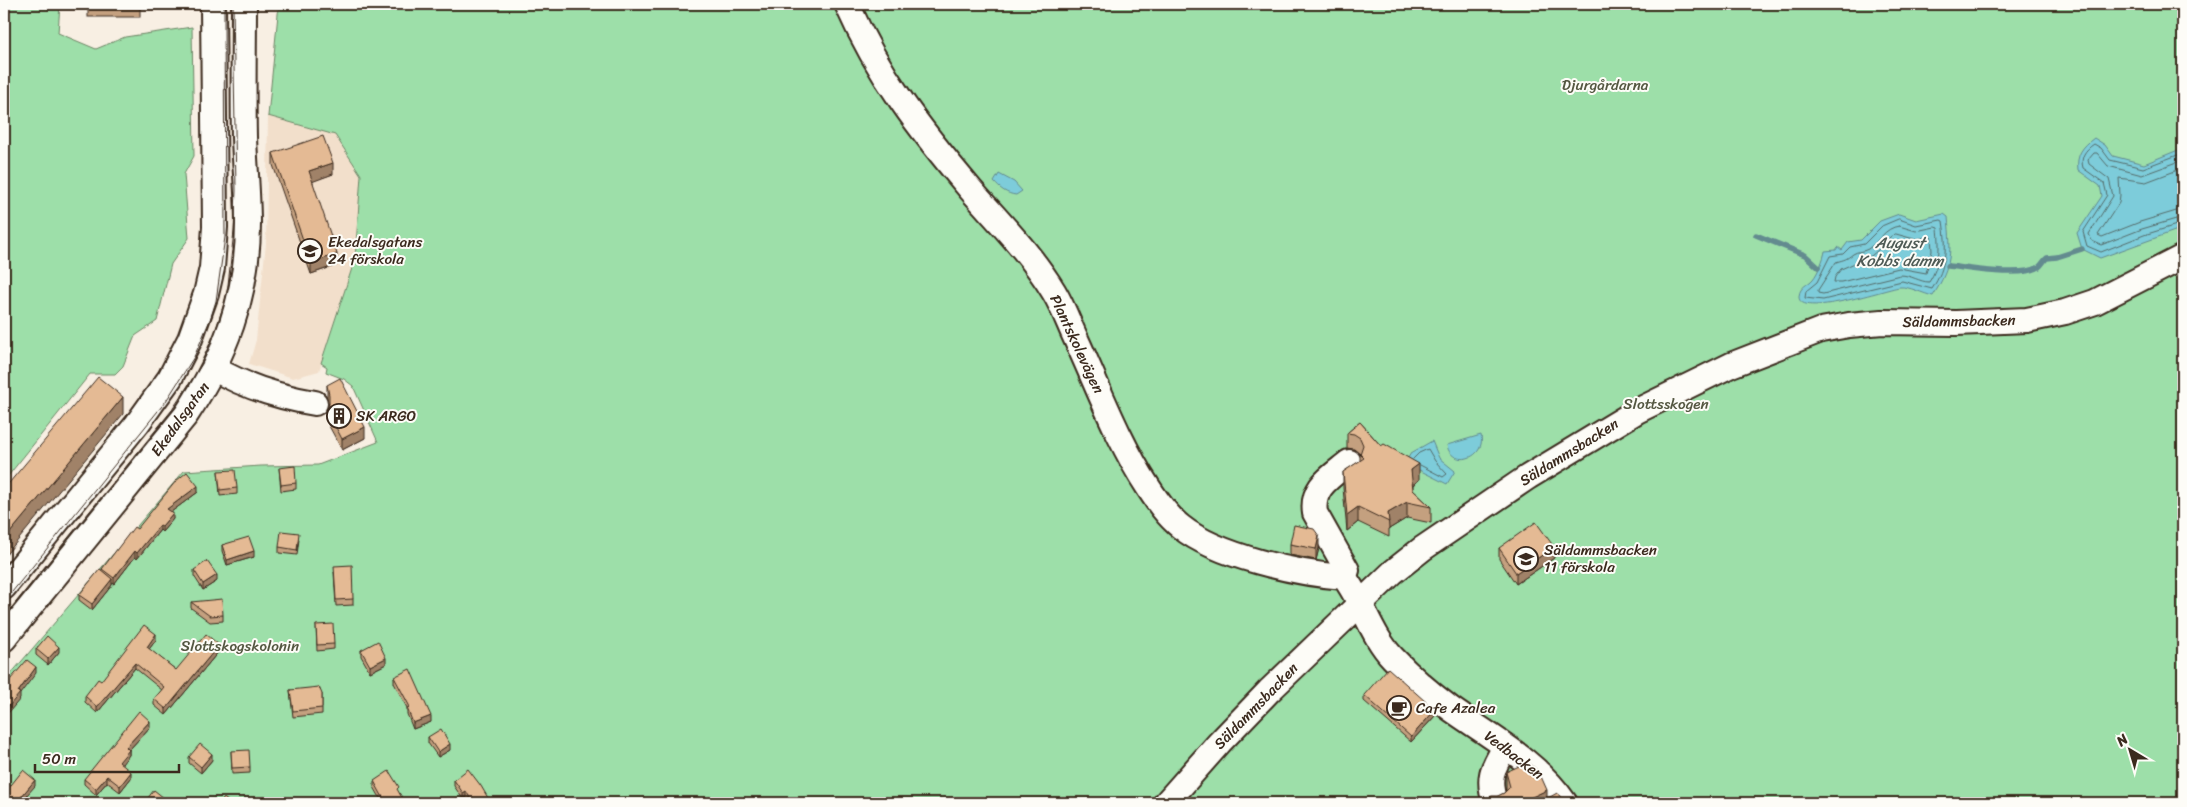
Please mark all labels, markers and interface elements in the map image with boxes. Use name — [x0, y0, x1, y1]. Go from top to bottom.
park label: Djurgårdarna — [1562, 72, 1649, 98]
water label: August Kobbs damm — [1857, 228, 1945, 275]
place label: Ekedalsgatans 24 förskola — [328, 229, 422, 272]
school or university icon: Ekedalsgatans 24 förskola — [297, 238, 323, 264]
street label: Plantskolevägen — [1043, 290, 1111, 398]
street label: Säldammsbacken — [1902, 307, 2016, 335]
street label: Ekedalsgatan — [144, 376, 216, 462]
park label: Slottsskogen — [1623, 391, 1709, 417]
building icon: SK ARGO — [326, 403, 352, 429]
place label: SK ARGO — [356, 403, 417, 429]
street label: Säldammsbacken — [1514, 411, 1624, 493]
place label: Säldammsbacken 11 förskola — [1544, 537, 1657, 580]
school or university icon: Säldammsbacken 11 förskola — [1513, 546, 1539, 572]
park label: Slottskogskolonin — [181, 633, 299, 659]
street label: Säldammsbacken — [1207, 656, 1305, 756]
cafe icon: Cafe Azalea — [1386, 695, 1412, 721]
place label: Cafe Azalea — [1416, 695, 1496, 721]
street label: Vedbacken — [1478, 724, 1550, 786]
north arrow — [2104, 724, 2154, 774]
text: N — [2110, 727, 2134, 754]
scale bar — [35, 742, 179, 774]
text: 50 m — [42, 746, 77, 772]

